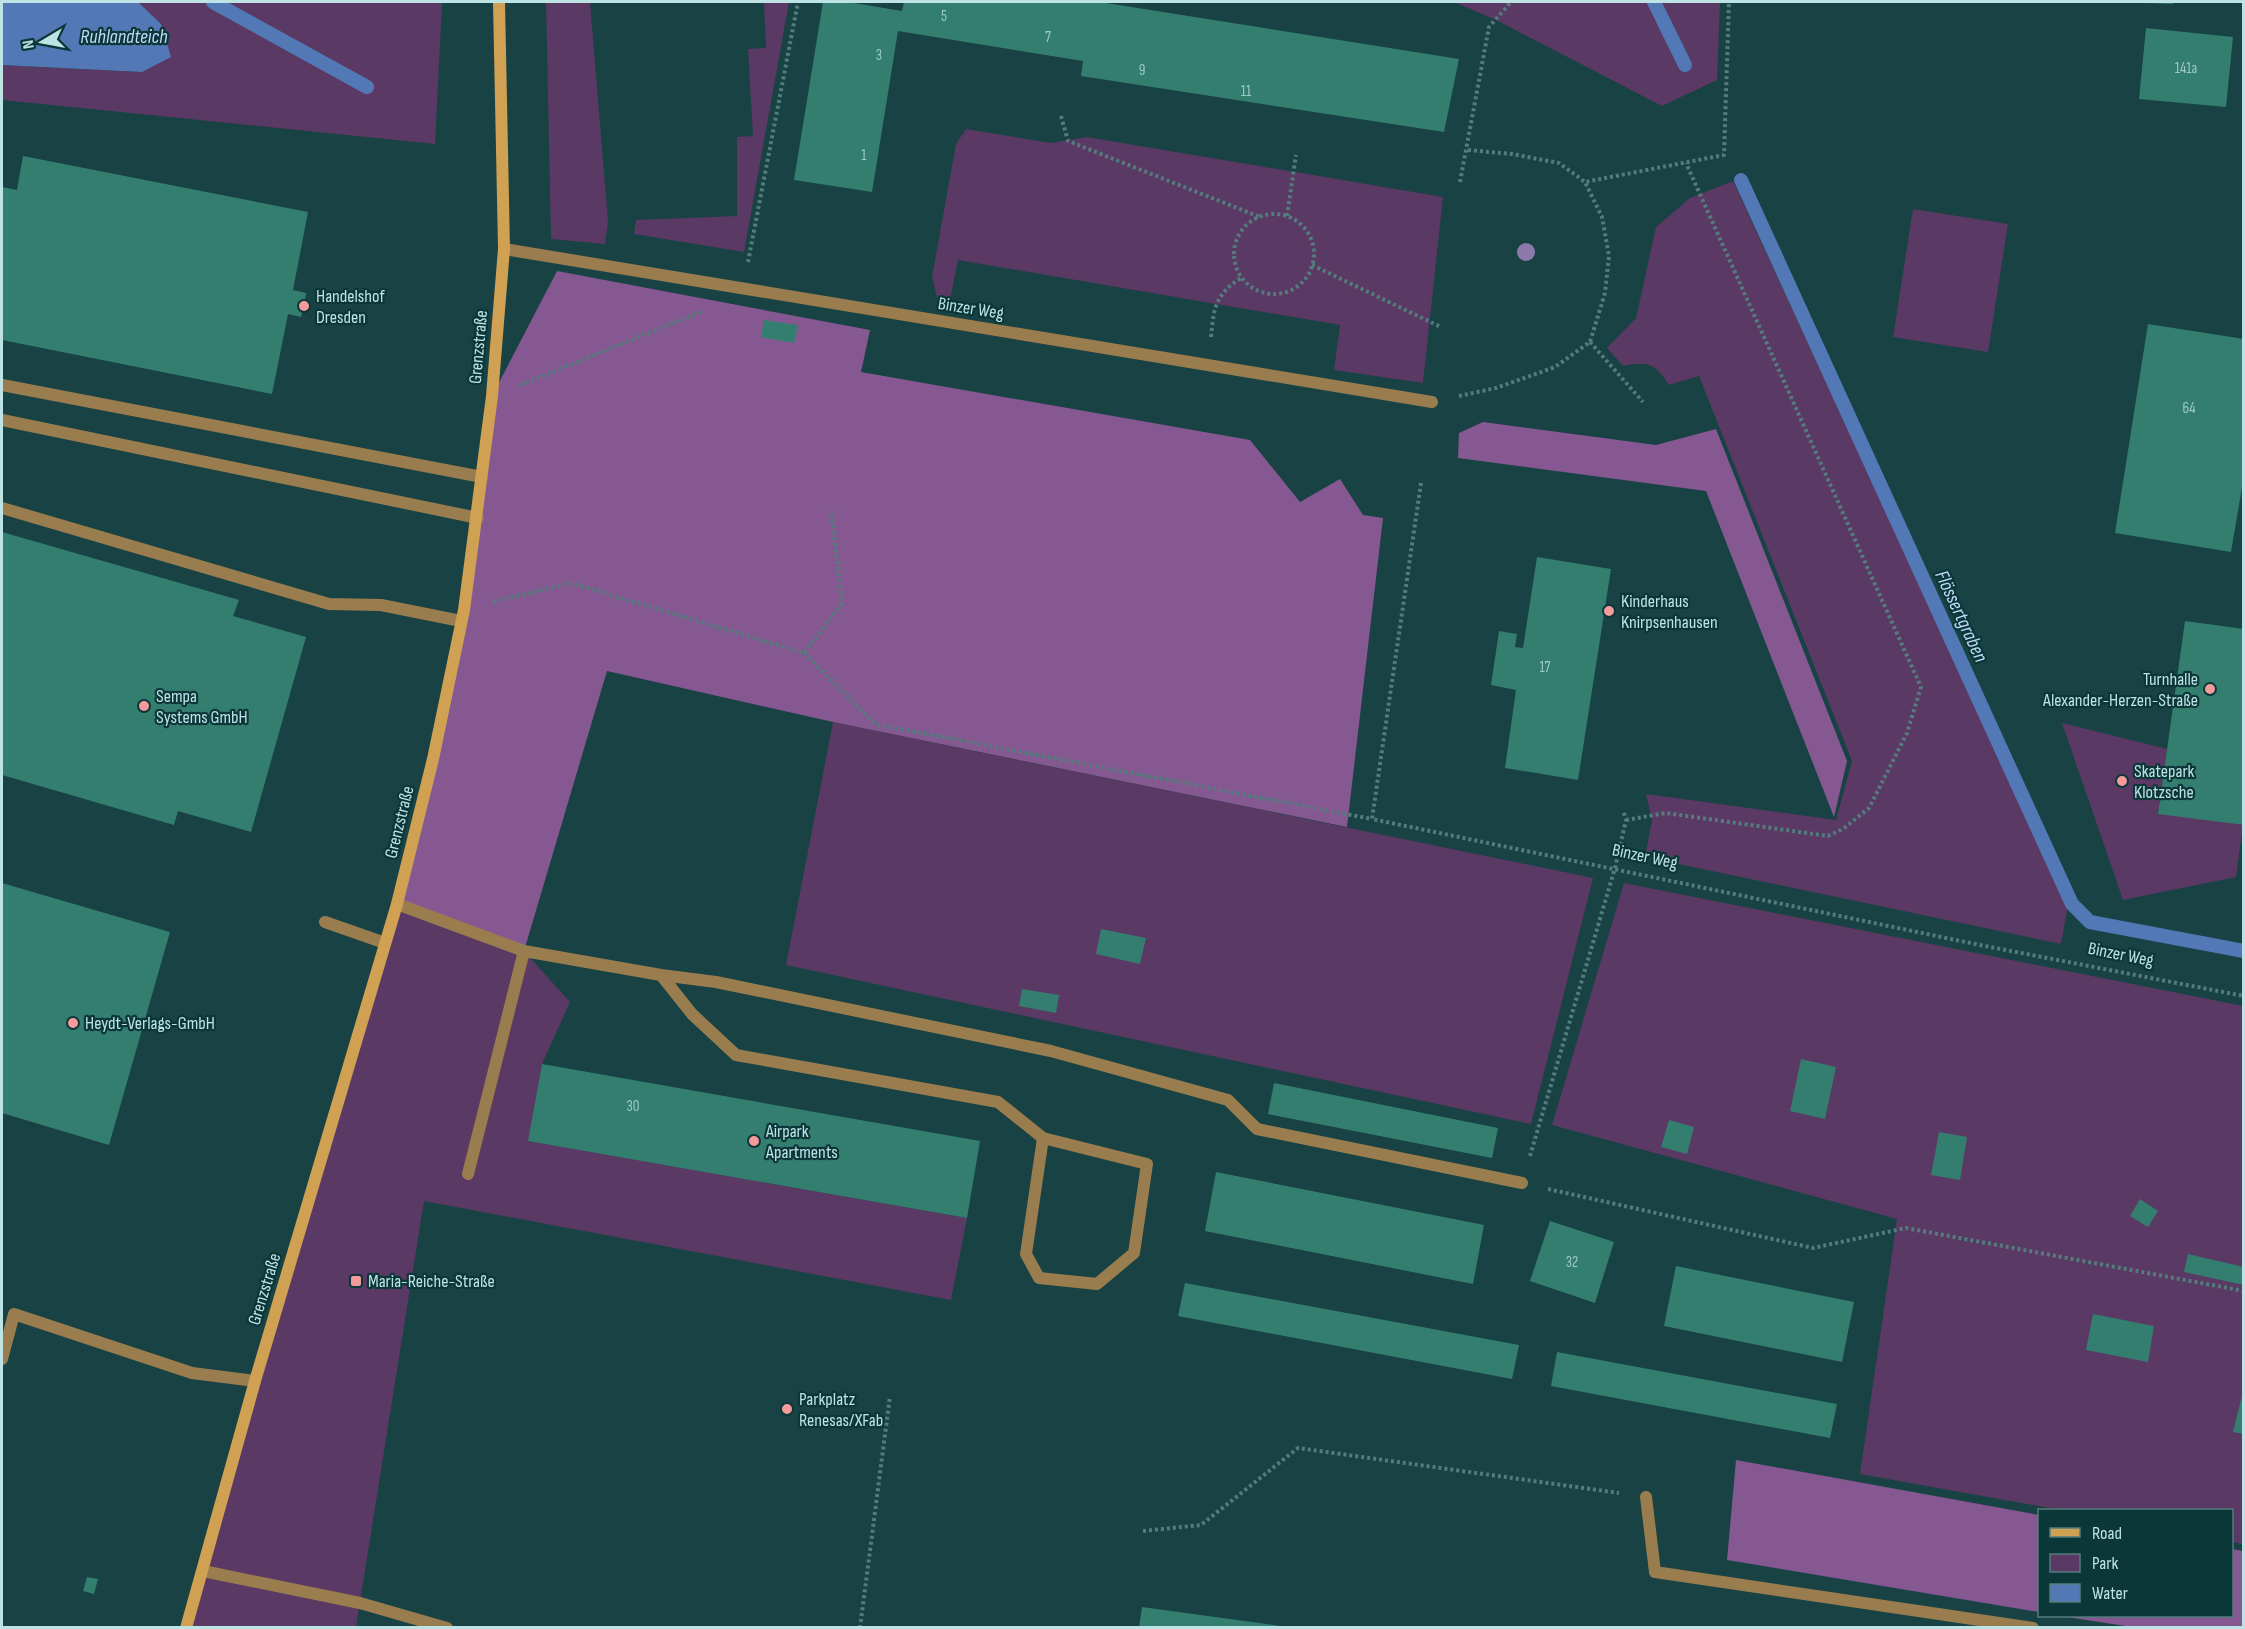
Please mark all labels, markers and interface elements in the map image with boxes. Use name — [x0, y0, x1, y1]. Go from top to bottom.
house number: 5 — [941, 7, 947, 26]
north arrow — [12, 12, 72, 72]
water label: Ruhlandteich — [80, 25, 168, 49]
house number: 7 — [1045, 28, 1051, 47]
text: N — [19, 38, 39, 50]
house number: 3 — [876, 46, 882, 65]
house number: 141a — [2175, 59, 2198, 78]
house number: 9 — [1139, 61, 1145, 80]
house number: 11 — [1241, 82, 1252, 101]
house number: 1 — [861, 146, 867, 165]
place label: Handelshof Dresden — [316, 286, 385, 328]
street label: Binzer Weg — [937, 293, 1005, 324]
marker: Handelshof Dresden — [297, 299, 311, 313]
street label: Grenzstraße — [465, 309, 492, 385]
house number: 64 — [2182, 399, 2196, 418]
water label: Flössertgraben — [1929, 567, 1993, 666]
place label: Kinderhaus Knirpsenhausen — [1621, 591, 1718, 633]
marker: Kinderhaus Knirpsenhausen — [1602, 604, 1616, 618]
house number: 17 — [1539, 658, 1551, 677]
place label: Turnhalle Alexander-Herzen-Straße — [2042, 669, 2198, 711]
marker: Turnhalle Alexander-Herzen-Straße — [2203, 682, 2217, 696]
place label: Sempa Systems GmbH — [156, 686, 248, 728]
marker: Sempa Systems GmbH — [137, 699, 151, 713]
place label: Skatepark Klotzsche — [2134, 761, 2195, 803]
marker: Skatepark Klotzsche — [2115, 774, 2129, 788]
street label: Grenzstraße — [380, 784, 419, 860]
street label: Binzer Weg — [1610, 839, 1680, 874]
street label: Binzer Weg — [2086, 938, 2155, 971]
place label: Heydt-Verlags-GmbH — [85, 1013, 215, 1034]
marker: Heydt-Verlags-GmbH — [66, 1016, 80, 1030]
house number: 30 — [627, 1097, 639, 1116]
place label: Airpark Apartments — [765, 1121, 838, 1163]
marker: Airpark Apartments — [747, 1134, 761, 1148]
street label: Grenzstraße — [244, 1251, 285, 1328]
house number: 32 — [1566, 1253, 1578, 1272]
place label: Maria-Reiche-Straße — [368, 1271, 495, 1292]
marker: Maria-Reiche-Straße — [349, 1274, 363, 1288]
place label: Parkplatz Renesas/XFab — [799, 1389, 883, 1431]
marker: Parkplatz Renesas/XFab — [780, 1402, 794, 1416]
legend — [2038, 1509, 2233, 1617]
text: Road — [2092, 1523, 2122, 1544]
text: Park — [2092, 1553, 2118, 1574]
text: Water — [2092, 1583, 2128, 1604]

